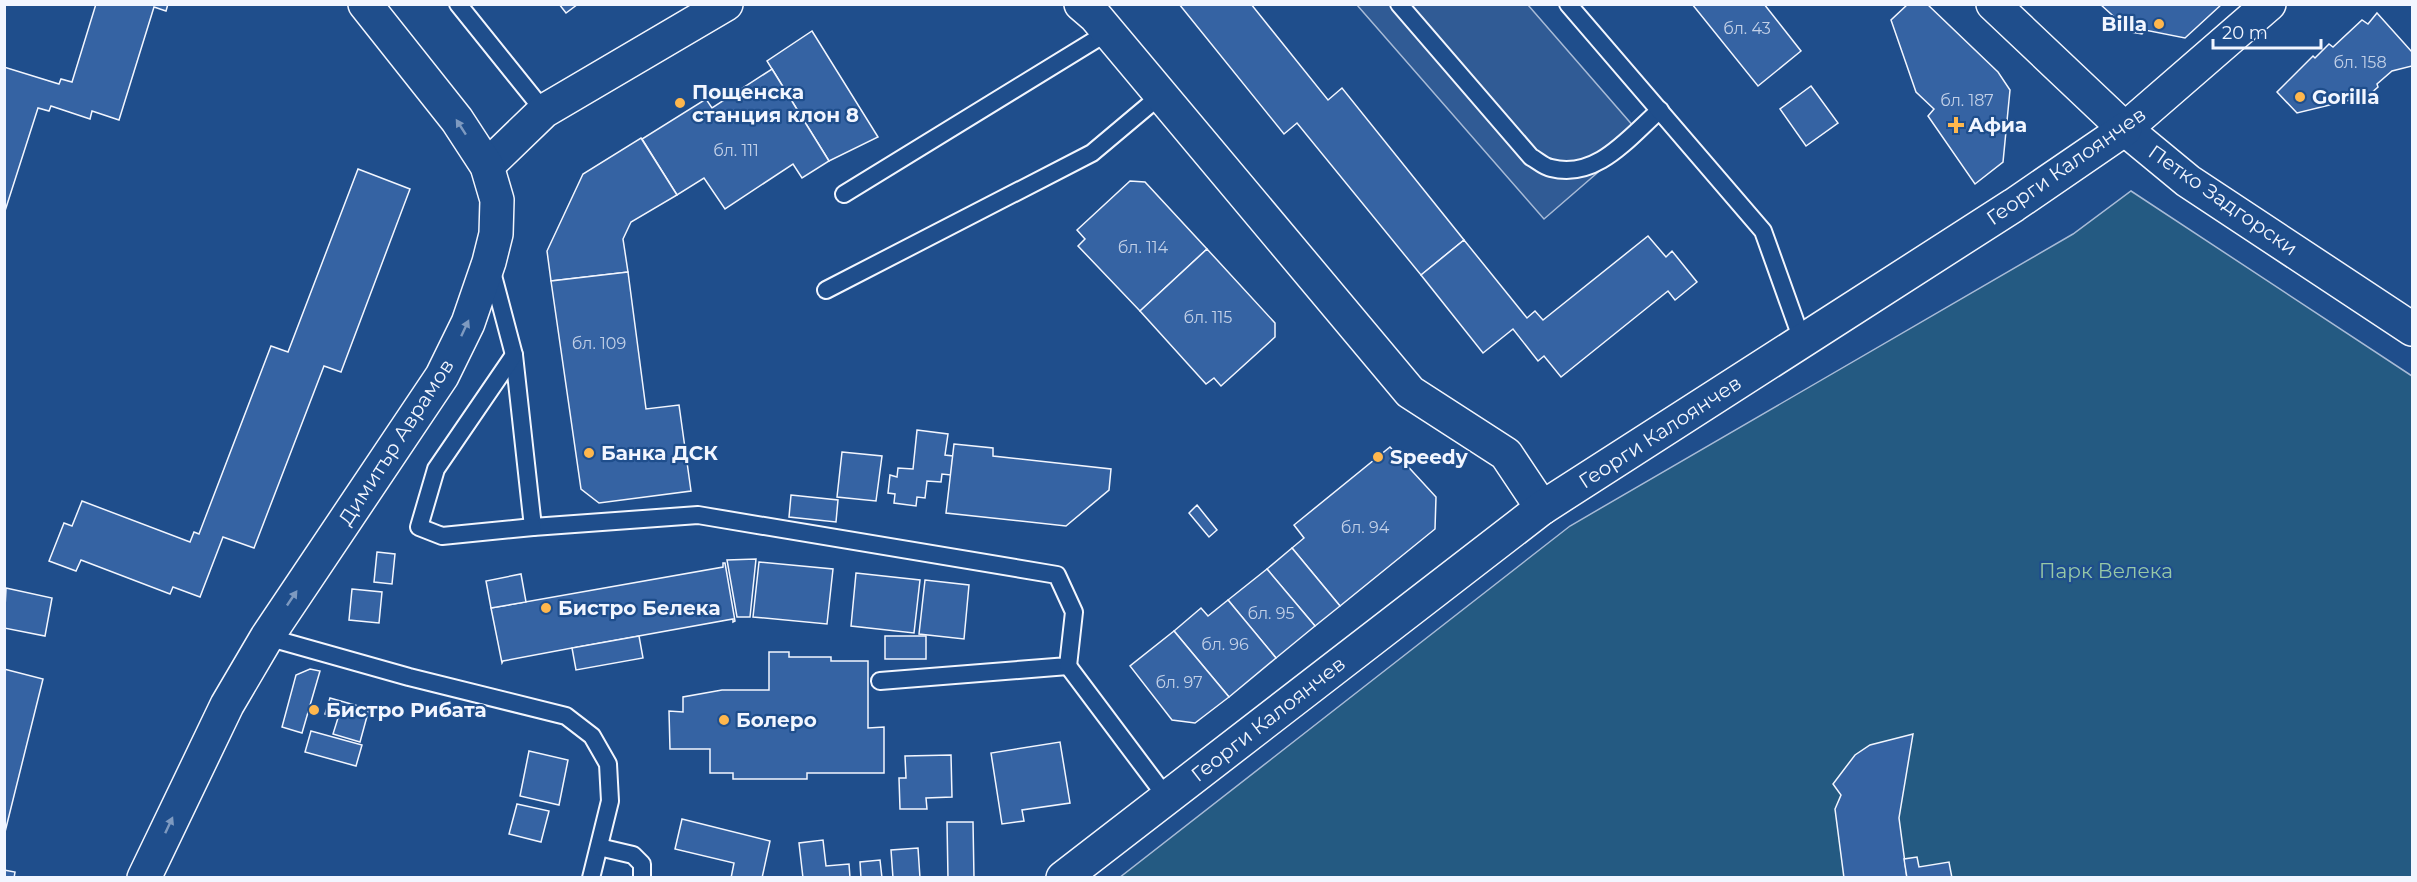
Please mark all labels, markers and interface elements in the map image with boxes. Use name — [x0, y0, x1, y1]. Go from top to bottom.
place label: Billa — [2101, 12, 2147, 36]
scale bar — [2213, 12, 2321, 50]
marker: Billa — [2152, 17, 2166, 31]
house number: бл. 43 — [1723, 19, 1771, 38]
text: 20 m — [2222, 22, 2268, 44]
house number: бл. 158 — [2333, 53, 2387, 72]
place label: Пощенска станция клон 8 — [692, 80, 859, 127]
place label: Gorilla — [2312, 85, 2379, 109]
marker: Gorilla — [2293, 90, 2307, 104]
house number: бл. 187 — [1940, 91, 1994, 110]
marker: Пощенска станция клон 8 — [673, 96, 687, 110]
street label: Георги Калоянчев — [1982, 102, 2150, 230]
place label: Афиа — [1968, 113, 2027, 137]
one-way arrow — [456, 118, 467, 135]
marker: Афиа — [1949, 118, 1963, 132]
street label: Петко Задгорски — [2144, 140, 2302, 260]
house number: бл. 111 — [713, 141, 759, 160]
house number: бл. 114 — [1118, 238, 1169, 257]
house number: бл. 115 — [1184, 308, 1232, 327]
one-way arrow — [461, 320, 470, 337]
house number: бл. 109 — [572, 334, 626, 353]
street label: Димитър Аврамов — [333, 354, 459, 530]
street label: Георги Калоянчев — [1574, 371, 1746, 493]
place label: Банка ДСК — [601, 441, 718, 465]
place label: Speedy — [1390, 445, 1469, 469]
marker: Банка ДСК — [582, 446, 596, 460]
marker: Speedy — [1371, 450, 1385, 464]
house number: бл. 94 — [1341, 518, 1390, 537]
park label: Парк Велека — [2039, 559, 2173, 583]
one-way arrow — [286, 591, 298, 607]
place label: Бистро Белека — [558, 596, 721, 620]
marker: Бистро Белека — [539, 601, 553, 615]
house number: бл. 95 — [1248, 604, 1295, 623]
house number: бл. 96 — [1201, 635, 1249, 654]
street label: Георги Калоянчев — [1186, 651, 1350, 787]
house number: бл. 97 — [1155, 673, 1203, 692]
place label: Бистро Рибата — [326, 698, 487, 722]
marker: Бистро Рибата — [307, 703, 321, 717]
place label: Болеро — [736, 708, 817, 732]
marker: Болеро — [717, 713, 731, 727]
one-way arrow — [165, 816, 174, 833]

